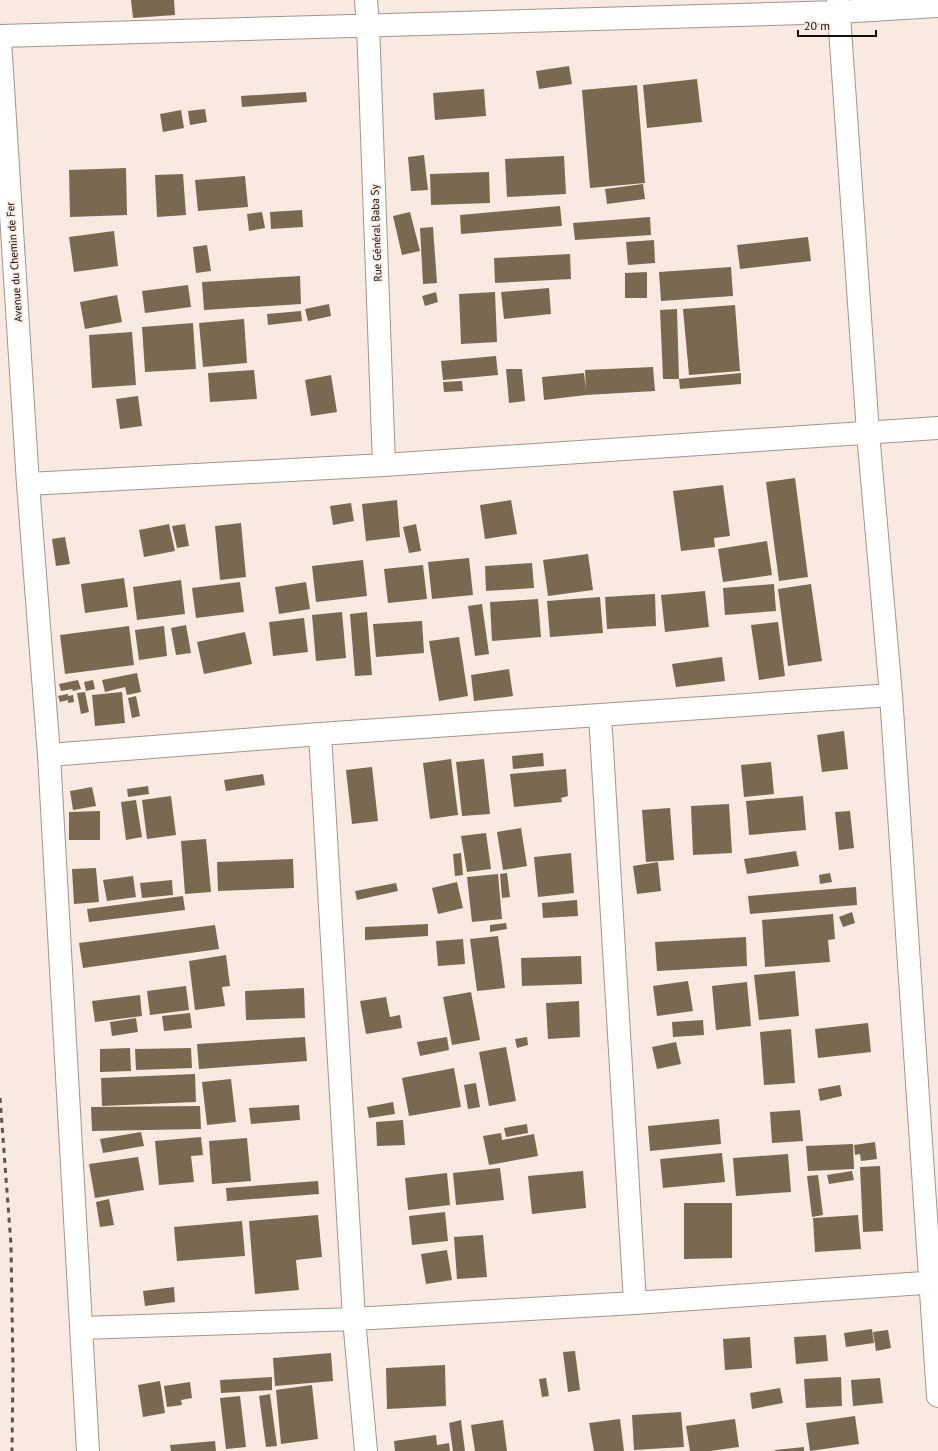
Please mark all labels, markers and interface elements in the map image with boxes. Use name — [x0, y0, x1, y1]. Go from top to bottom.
scale bar — [798, 12, 876, 38]
text: 20 m — [804, 18, 830, 33]
street label: Rue Général Baba Sy — [367, 183, 385, 282]
street label: Avenue du Chemin de Fer — [3, 201, 25, 322]

